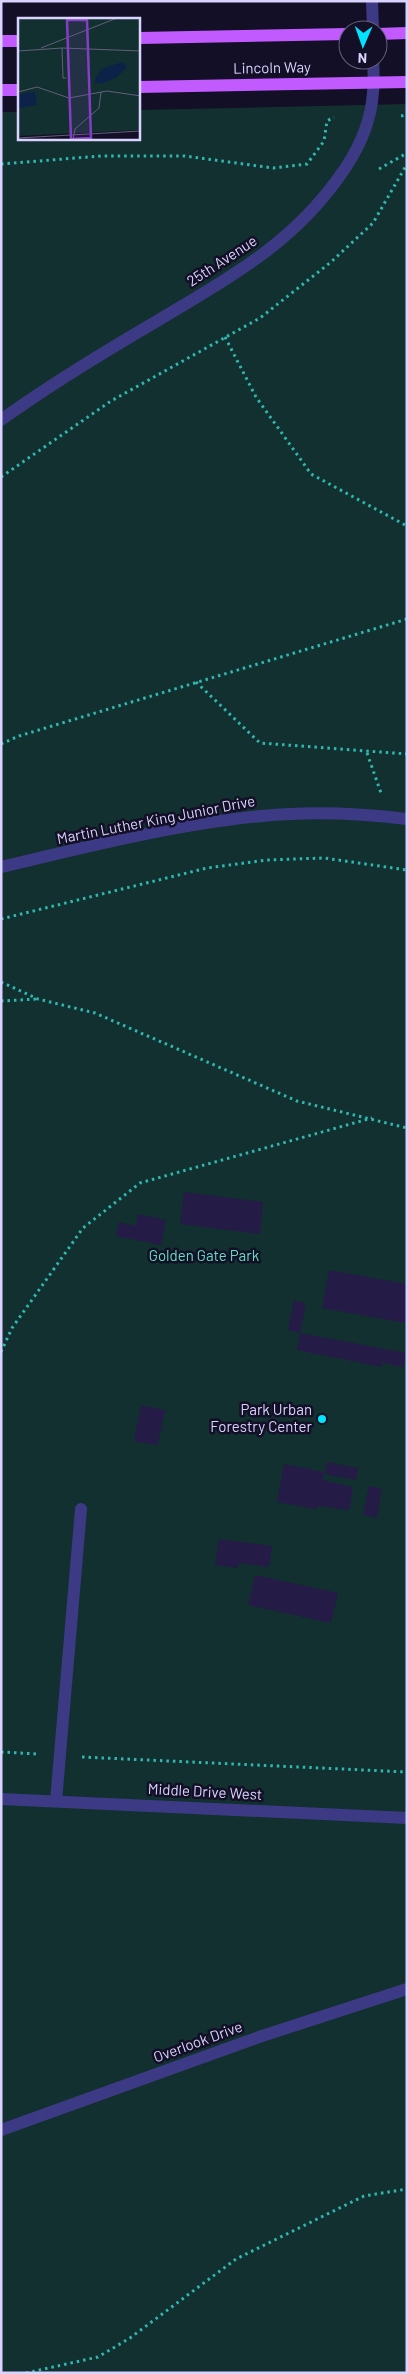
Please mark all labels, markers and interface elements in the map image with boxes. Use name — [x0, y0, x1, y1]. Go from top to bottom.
inset map — [18, 18, 140, 140]
north arrow — [338, 20, 388, 70]
text: N — [358, 50, 367, 67]
street label: Lincoln Way — [233, 57, 311, 77]
street label: 25th Avenue — [183, 231, 260, 289]
street label: Martin Luther King Junior Drive — [55, 791, 257, 847]
park label: Golden Gate Park — [149, 1246, 260, 1264]
place label: Park Urban Forestry Center — [210, 1400, 313, 1435]
marker: Park Urban Forestry Center — [316, 1413, 328, 1425]
street label: Middle Drive West — [147, 1779, 263, 1803]
street label: Overlook Drive — [151, 2017, 245, 2065]

